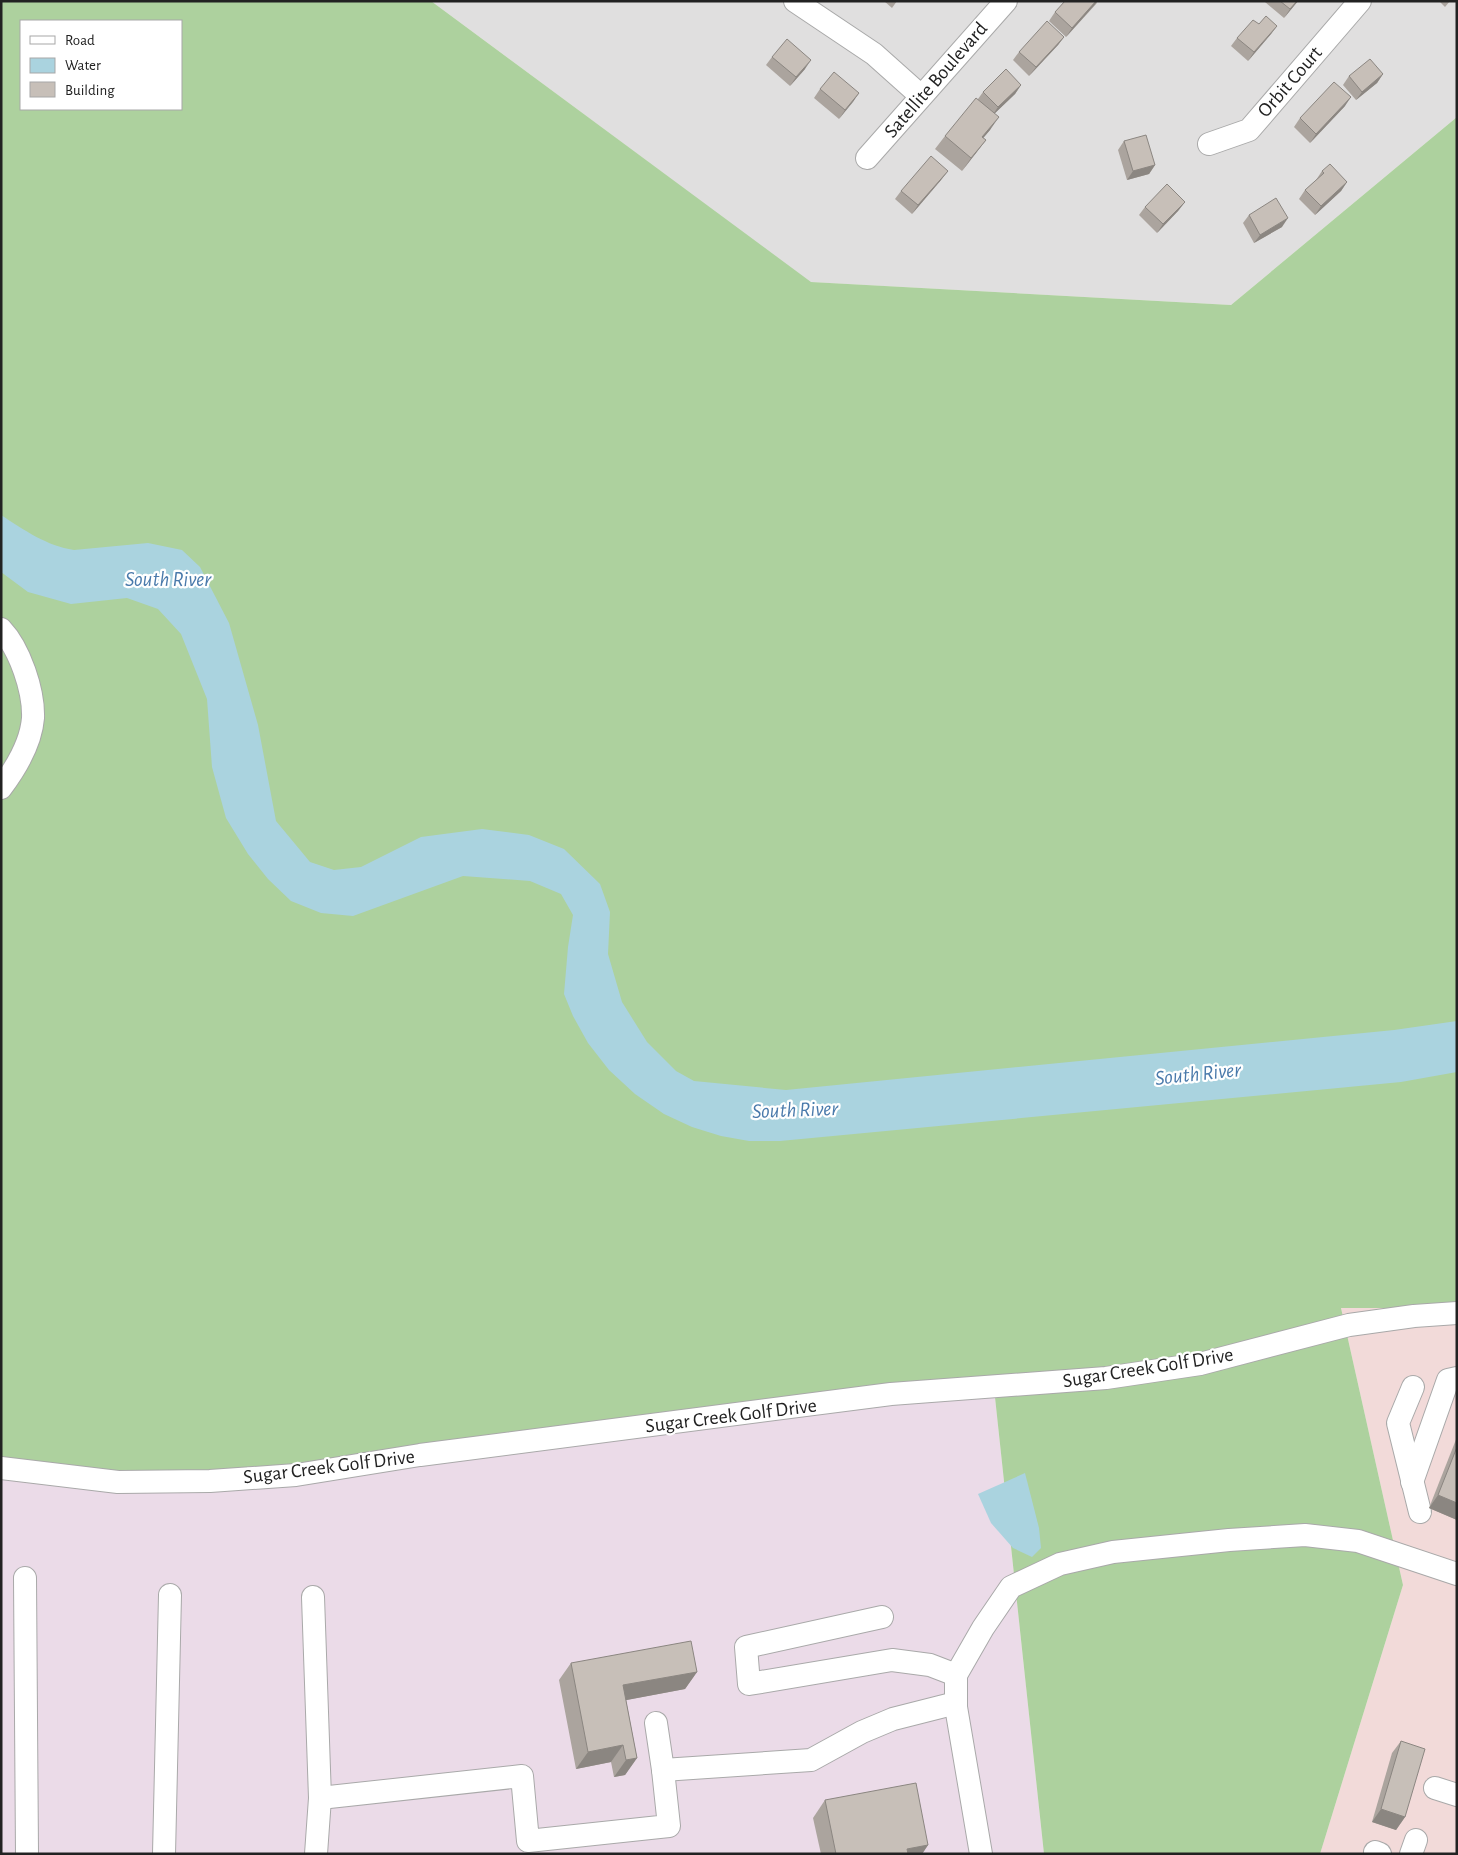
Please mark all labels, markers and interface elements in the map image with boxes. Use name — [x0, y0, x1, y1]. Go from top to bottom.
street label: Satellite Boulevard — [881, 18, 991, 142]
legend — [20, 20, 182, 110]
text: Road — [65, 33, 95, 48]
street label: Orbit Court — [1254, 42, 1326, 121]
text: Water — [65, 58, 101, 73]
text: Building — [65, 83, 115, 98]
water label: South River — [125, 569, 212, 590]
water label: South River — [1154, 1059, 1243, 1089]
water label: South River — [752, 1098, 840, 1122]
street label: Sugar Creek Golf Drive — [1061, 1345, 1235, 1391]
street label: Sugar Creek Golf Drive — [644, 1396, 818, 1436]
street label: Sugar Creek Golf Drive — [242, 1447, 416, 1487]

